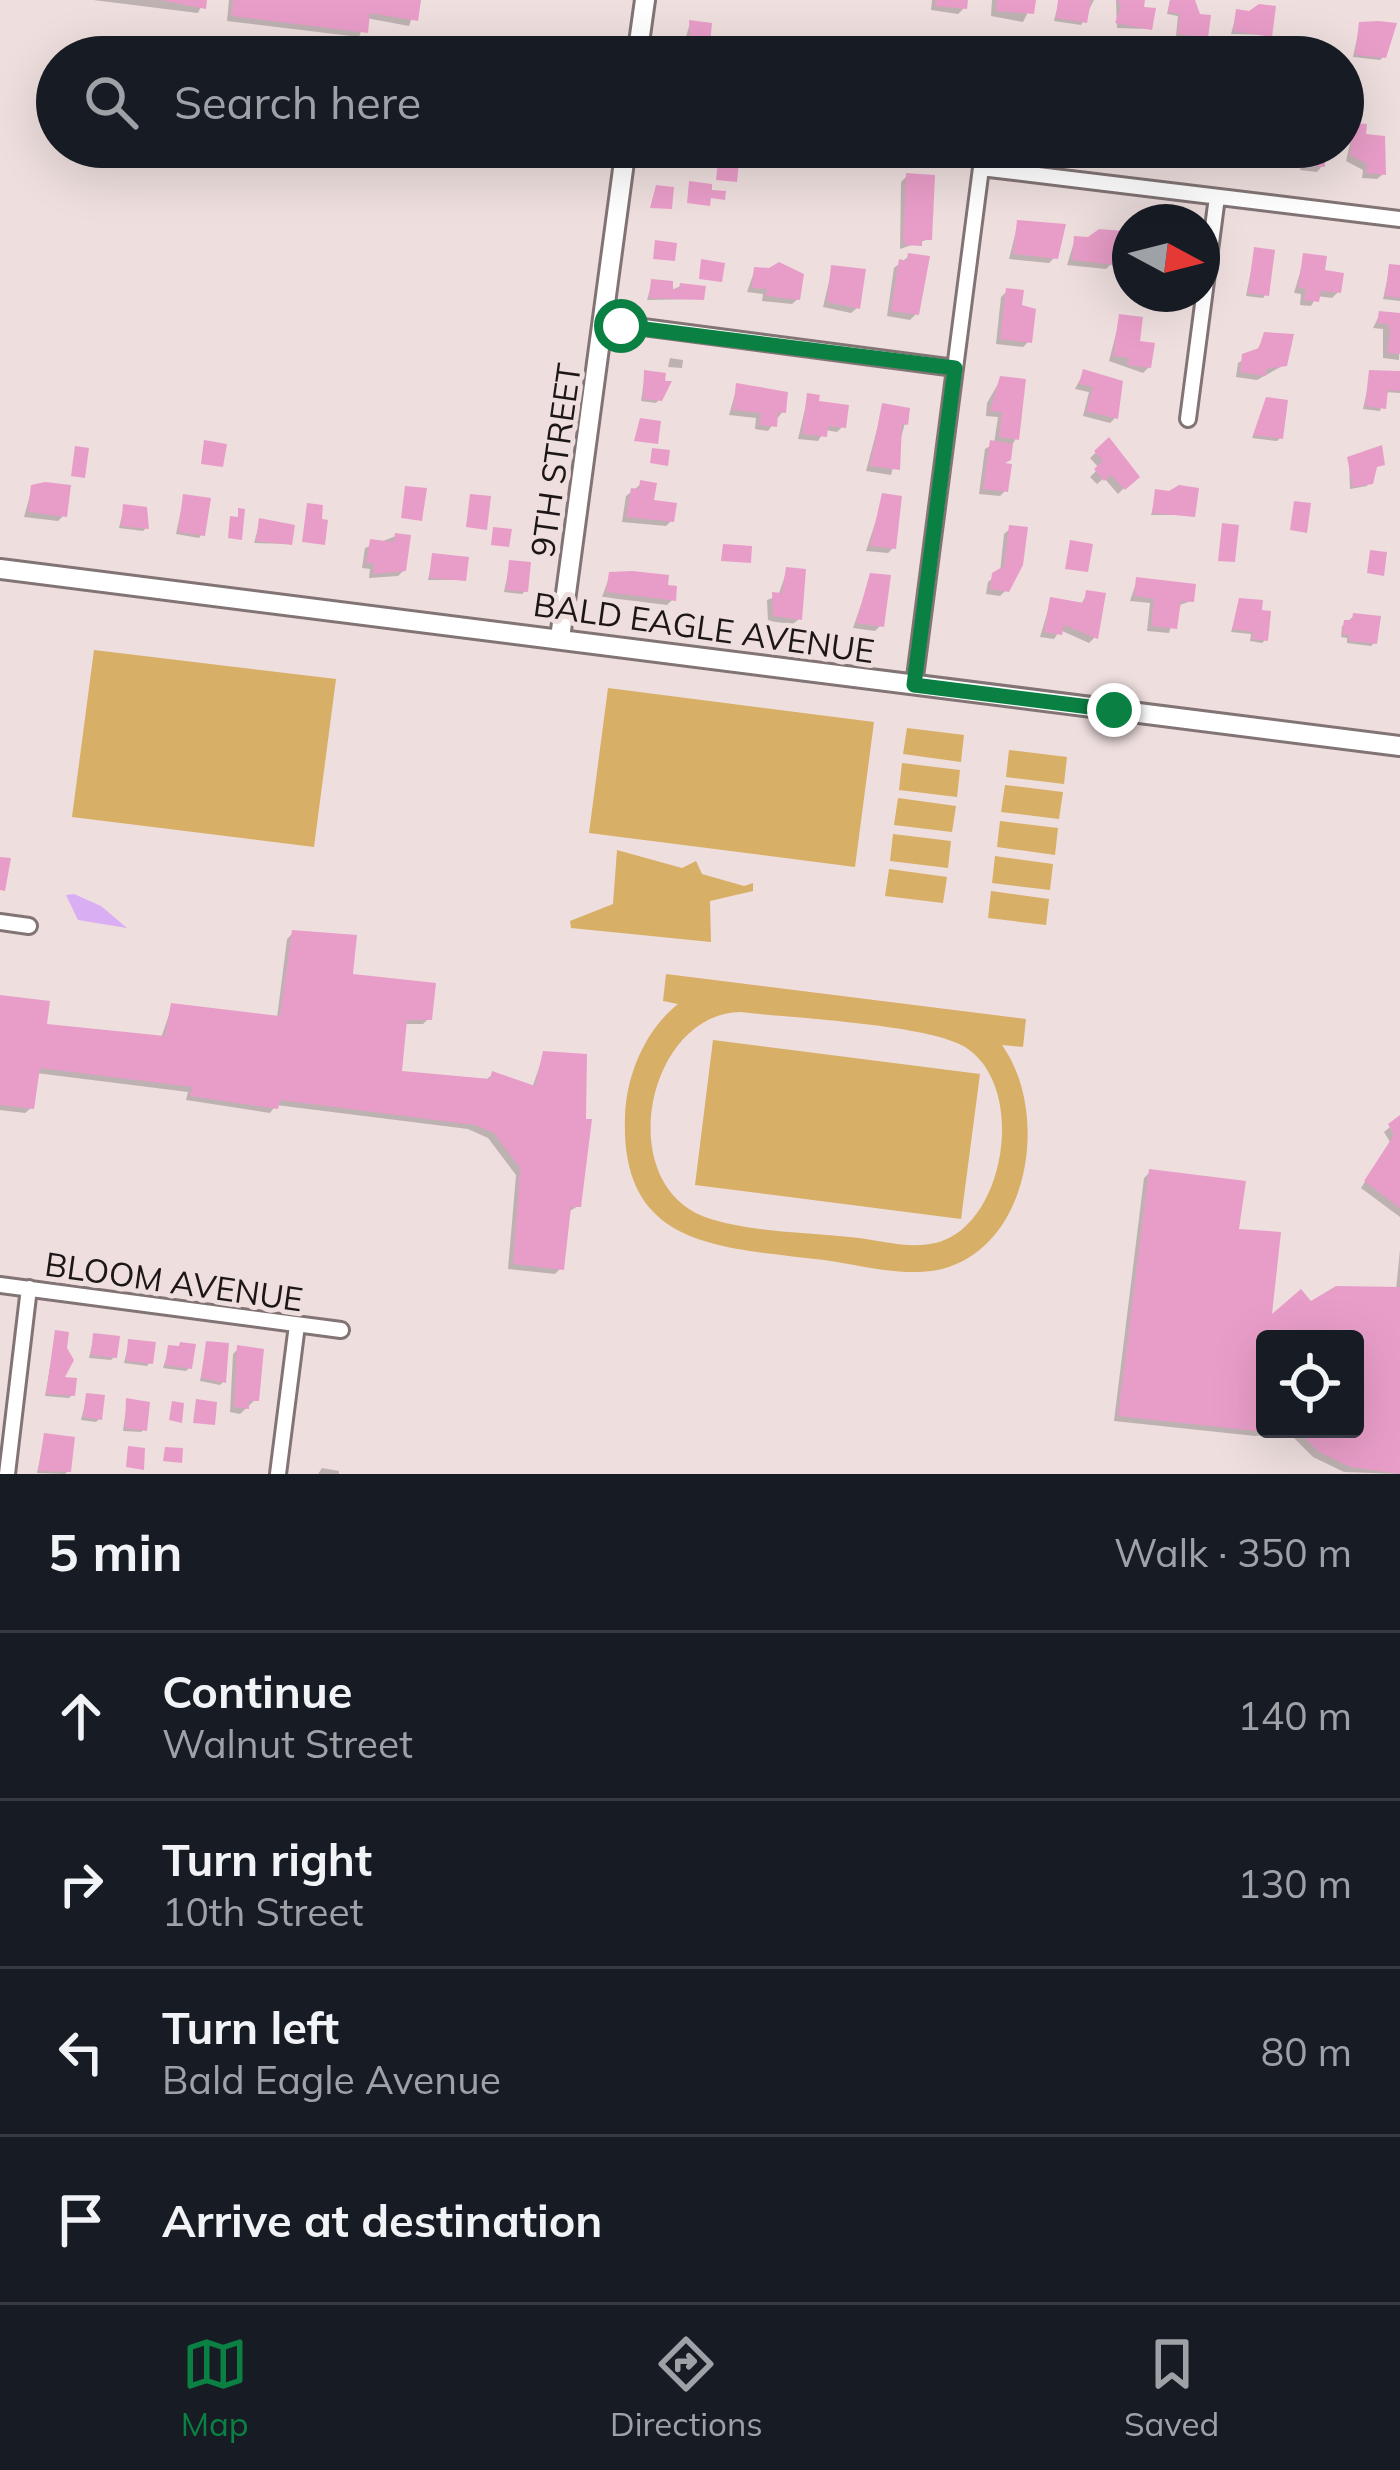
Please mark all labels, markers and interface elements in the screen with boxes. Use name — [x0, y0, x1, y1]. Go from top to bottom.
search box — [36, 36, 1364, 168]
icon: search — [78, 69, 144, 135]
text: Search here — [174, 74, 421, 130]
north arrow — [1112, 204, 1220, 312]
route start — [594, 299, 648, 353]
street label: 9TH STREET — [521, 361, 589, 559]
street label: BALD EAGLE AVENUE — [531, 583, 877, 671]
route end — [1087, 683, 1141, 737]
street label: BLOOM AVENUE — [42, 1243, 306, 1319]
map controls — [1256, 1330, 1364, 1438]
button: locate — [1256, 1330, 1364, 1438]
text: 5 min — [48, 1520, 183, 1584]
text: Walk · 350 m — [1114, 1528, 1352, 1577]
text: Continue — [162, 1663, 352, 1719]
icon: ahead — [48, 1683, 114, 1749]
text: 140 m — [1237, 1691, 1352, 1740]
text: Walnut Street — [162, 1719, 413, 1768]
text: Turn right — [162, 1831, 372, 1887]
icon: right — [48, 1851, 114, 1917]
text: 130 m — [1237, 1859, 1352, 1908]
text: 10th Street — [162, 1887, 363, 1936]
text: Turn left — [162, 1999, 339, 2055]
icon: left — [48, 2019, 114, 2085]
text: 80 m — [1261, 2027, 1352, 2076]
text: Bald Eagle Avenue — [162, 2055, 501, 2104]
icon: arrive — [48, 2187, 114, 2253]
text: Arrive at destination — [162, 2192, 602, 2248]
tab: Map — [181, 2331, 249, 2444]
tab: Directions — [610, 2331, 763, 2444]
tab: Saved — [1124, 2331, 1219, 2444]

